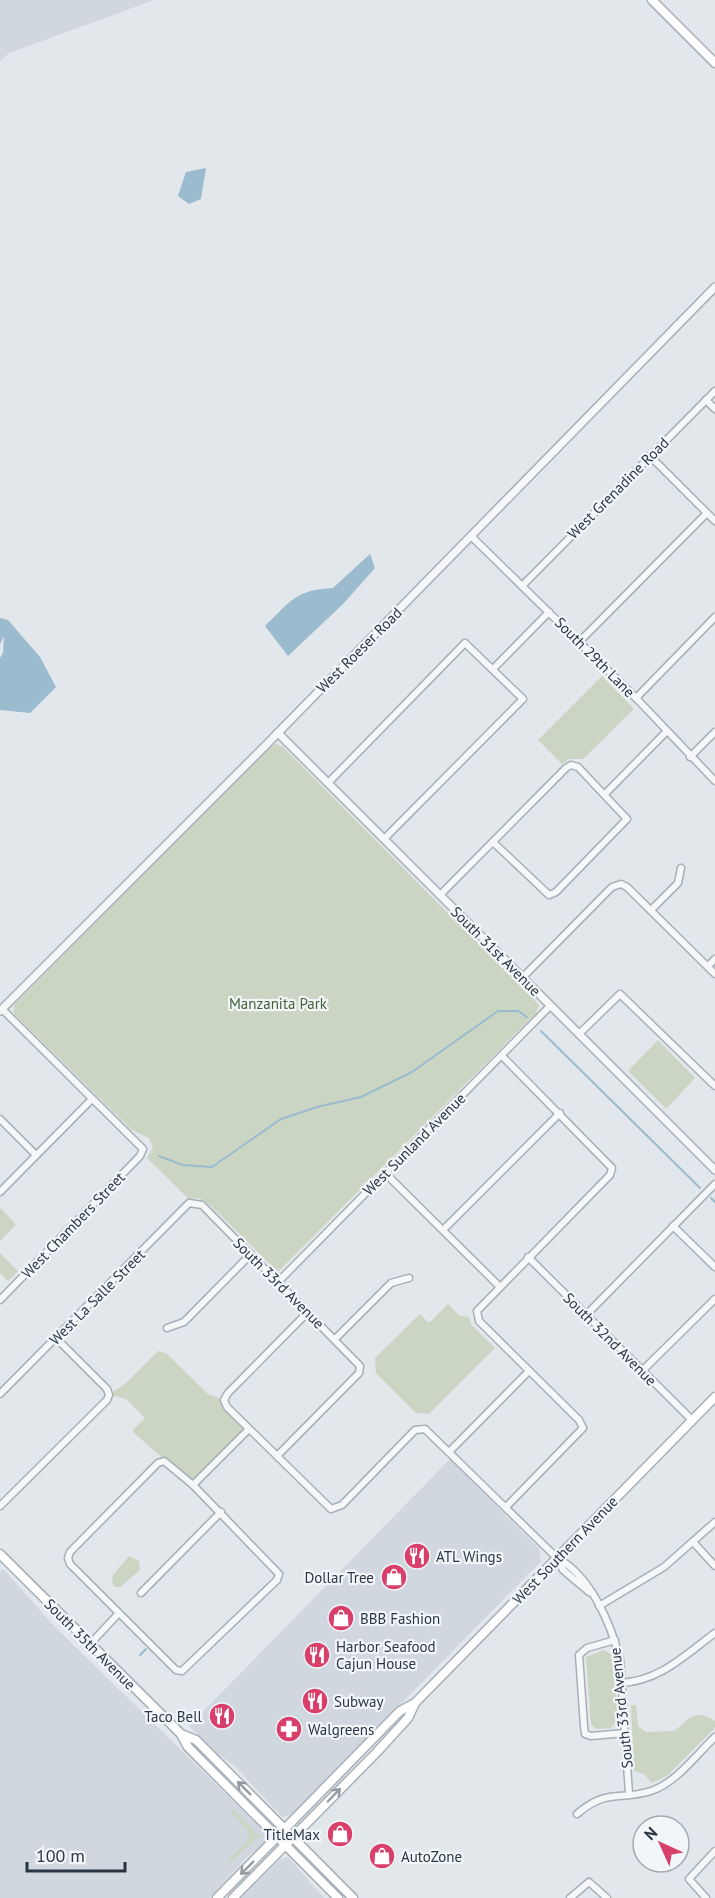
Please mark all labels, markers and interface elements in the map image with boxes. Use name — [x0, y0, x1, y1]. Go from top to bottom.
street label: West Grenadine Road — [563, 433, 673, 543]
street label: West Roeser Road — [312, 603, 406, 697]
street label: South 29th Lane — [551, 613, 639, 701]
street label: South 31st Avenue — [447, 902, 545, 1000]
park label: Manzanita Park — [229, 994, 328, 1013]
street label: West Sunland Avenue — [359, 1089, 469, 1199]
street label: West Chambers Street — [17, 1168, 129, 1282]
street label: South 33rd Avenue — [229, 1233, 329, 1333]
street label: West La Salle Street — [45, 1245, 149, 1349]
street label: South 32nd Avenue — [559, 1288, 661, 1390]
street label: West Southern Avenue — [508, 1492, 622, 1608]
restaurant icon: ATL Wings — [402, 1541, 432, 1571]
place label: ATL Wings — [436, 1547, 502, 1566]
shop icon: Dollar Tree — [379, 1562, 409, 1592]
place label: Dollar Tree — [304, 1568, 374, 1587]
street label: South 35th Avenue — [40, 1594, 140, 1694]
shop icon: BBB Fashion — [326, 1603, 356, 1633]
place label: BBB Fashion — [360, 1609, 440, 1628]
place label: Harbor Seafood Cajun House — [336, 1637, 436, 1673]
restaurant icon: Harbor Seafood Cajun House — [302, 1640, 332, 1670]
street label: South 33rd Avenue — [605, 1647, 637, 1769]
restaurant icon: Subway — [300, 1686, 330, 1716]
place label: Subway — [334, 1692, 383, 1711]
restaurant icon: Taco Bell — [207, 1701, 237, 1731]
place label: Taco Bell — [144, 1707, 203, 1726]
pharmacy icon: Walgreens — [274, 1714, 304, 1744]
place label: Walgreens — [308, 1720, 374, 1739]
one-way arrow — [237, 1780, 252, 1795]
one-way arrow — [327, 1788, 342, 1803]
north arrow — [631, 1814, 691, 1874]
shop icon: TitleMax — [325, 1819, 355, 1849]
text: N — [640, 1823, 661, 1844]
place label: TitleMax — [264, 1825, 320, 1844]
scale bar — [27, 1835, 124, 1873]
shop icon: AutoZone — [367, 1841, 397, 1871]
text: 100 m — [36, 1844, 85, 1867]
place label: AutoZone — [401, 1847, 462, 1866]
one-way arrow — [240, 1860, 255, 1875]

